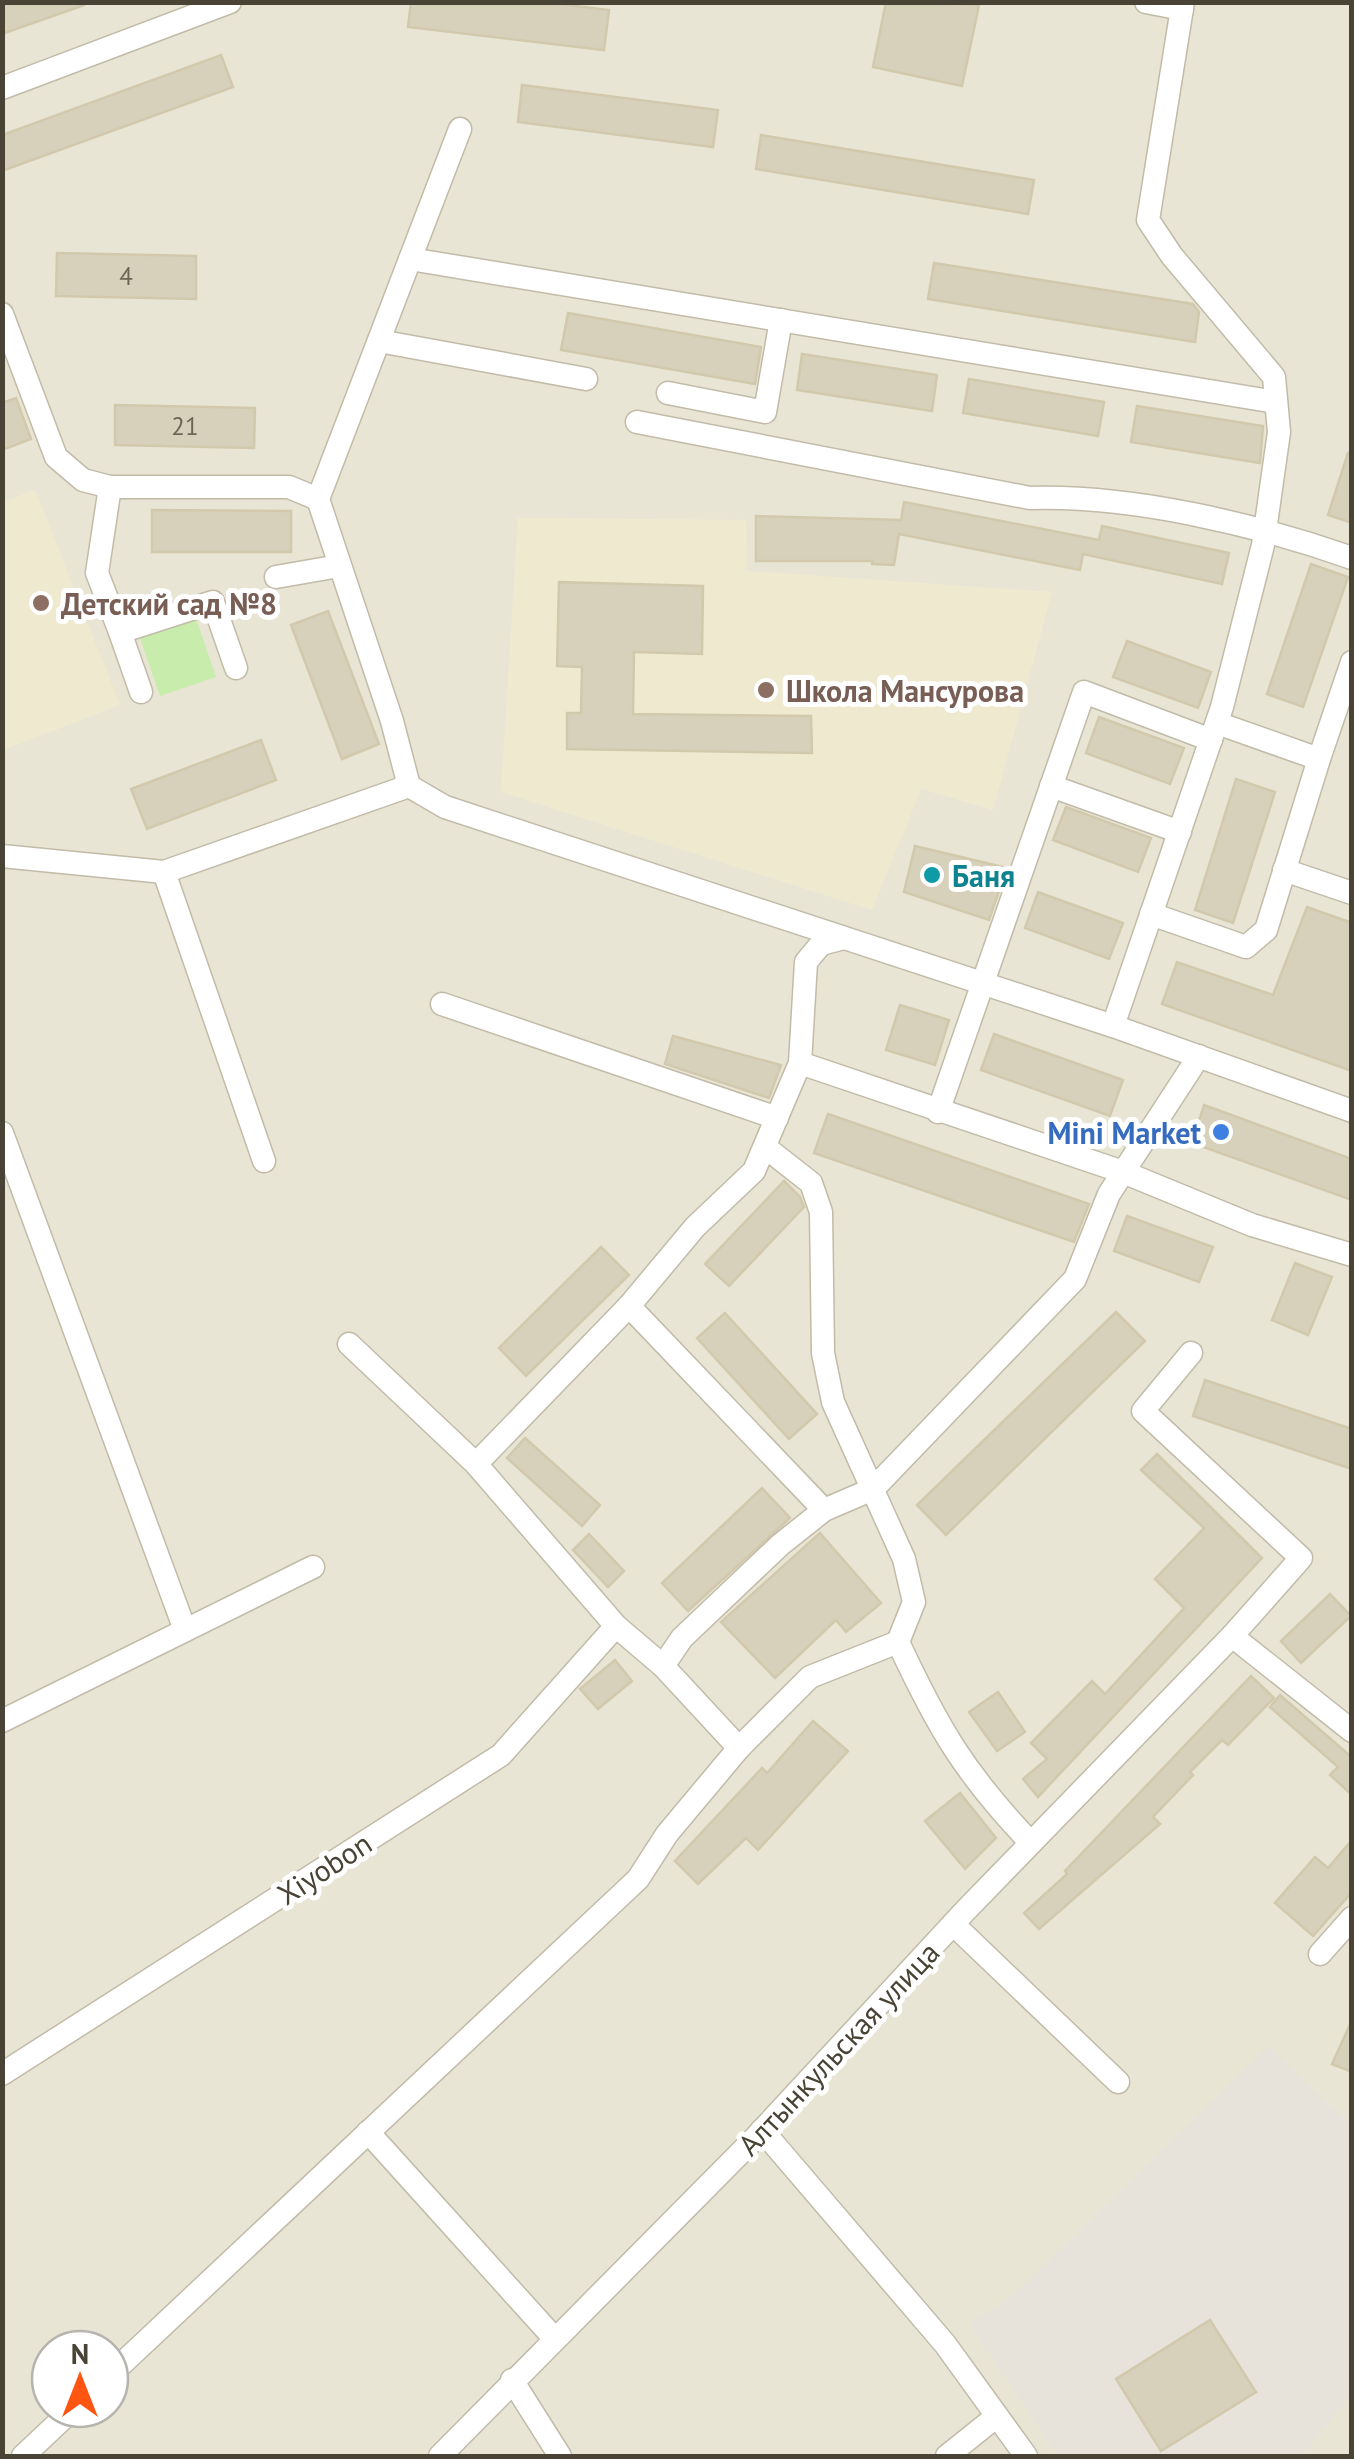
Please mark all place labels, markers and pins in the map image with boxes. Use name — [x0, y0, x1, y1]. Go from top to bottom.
place label: Детский сад №8 — [61, 584, 277, 623]
marker: Детский сад №8 — [30, 592, 52, 614]
place label: Школа Мансурова — [786, 671, 1024, 710]
marker: Школа Мансурова — [755, 679, 777, 701]
place label: Баня — [952, 856, 1015, 895]
marker: Баня — [921, 864, 943, 886]
place label: Mini Market — [1047, 1113, 1202, 1152]
marker: Mini Market — [1210, 1121, 1232, 1143]

